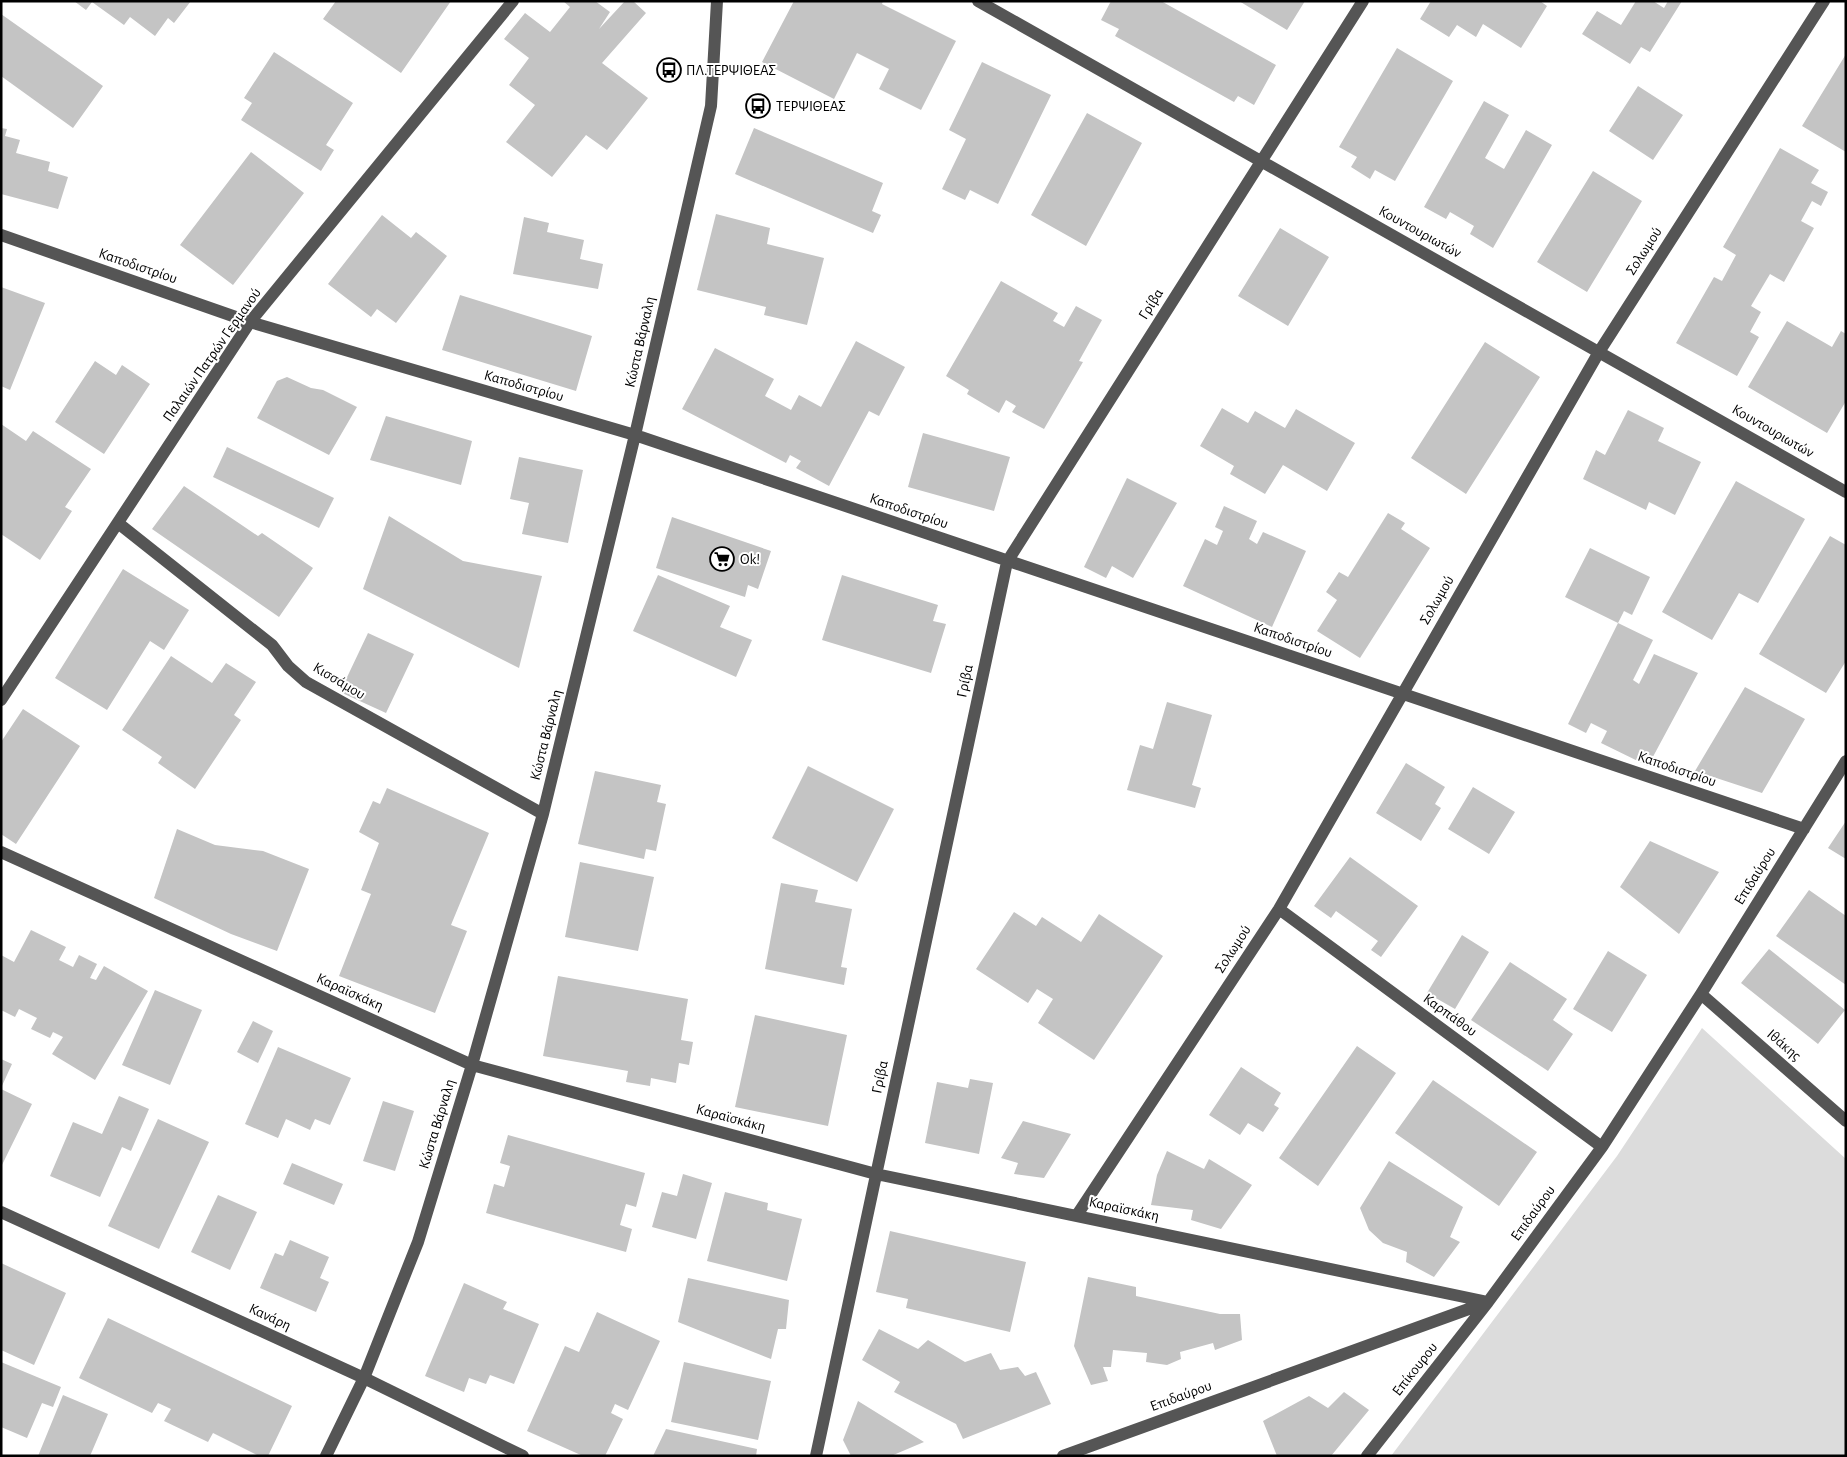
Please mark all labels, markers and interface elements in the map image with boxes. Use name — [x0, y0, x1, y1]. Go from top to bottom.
bus stop icon: ΠΛ.ΤΕΡΨΙΘΕΑΣ — [656, 57, 682, 83]
place label: ΠΛ.ΤΕΡΨΙΘΕΑΣ — [686, 63, 776, 78]
bus stop icon: ΤΕΡΨΙΘΕΑΣ — [745, 93, 771, 119]
place label: ΤΕΡΨΙΘΕΑΣ — [776, 99, 846, 114]
street label: Κουντουριωτών — [1376, 203, 1464, 261]
street label: Σολωμού — [1623, 224, 1665, 278]
street label: Καποδιστρίου — [97, 246, 179, 286]
street label: Παλαιών Πατρών Γερμανού — [160, 285, 264, 425]
street label: Γρίβα — [1136, 286, 1166, 322]
street label: Κώστα Βάρναλη — [622, 295, 658, 389]
street label: Καποδιστρίου — [483, 367, 565, 405]
street label: Κουντουριωτών — [1730, 402, 1816, 460]
street label: Καποδιστρίου — [868, 491, 950, 531]
supermarket icon: Ok! — [709, 546, 735, 572]
place label: Ok! — [740, 552, 760, 567]
street label: Σολωμού — [1417, 573, 1457, 627]
street label: Καποδιστρίου — [1252, 620, 1334, 660]
street label: Κισσάμου — [310, 660, 368, 702]
street label: Γρίβα — [954, 663, 976, 699]
street label: Κώστα Βάρναλη — [527, 688, 565, 782]
street label: Καποδιστρίου — [1636, 749, 1718, 789]
street label: Επιδαύρου — [1732, 845, 1778, 907]
street label: Σολωμού — [1212, 922, 1254, 976]
street label: Καραϊσκάκη — [314, 971, 386, 1013]
street label: Καρπάθου — [1420, 991, 1480, 1039]
street label: Ιθάκης — [1764, 1026, 1804, 1064]
street label: Γρίβα — [869, 1059, 891, 1095]
street label: Κώστα Βάρναλη — [416, 1077, 458, 1171]
street label: Καραϊσκάκη — [695, 1102, 767, 1134]
street label: Επιδαύρου — [1508, 1183, 1558, 1243]
street label: Καραϊσκάκη — [1088, 1194, 1160, 1224]
street label: Κανάρη — [247, 1301, 293, 1333]
street label: Επίκουρου — [1390, 1339, 1440, 1399]
street label: Επιδαύρου — [1148, 1378, 1214, 1414]

